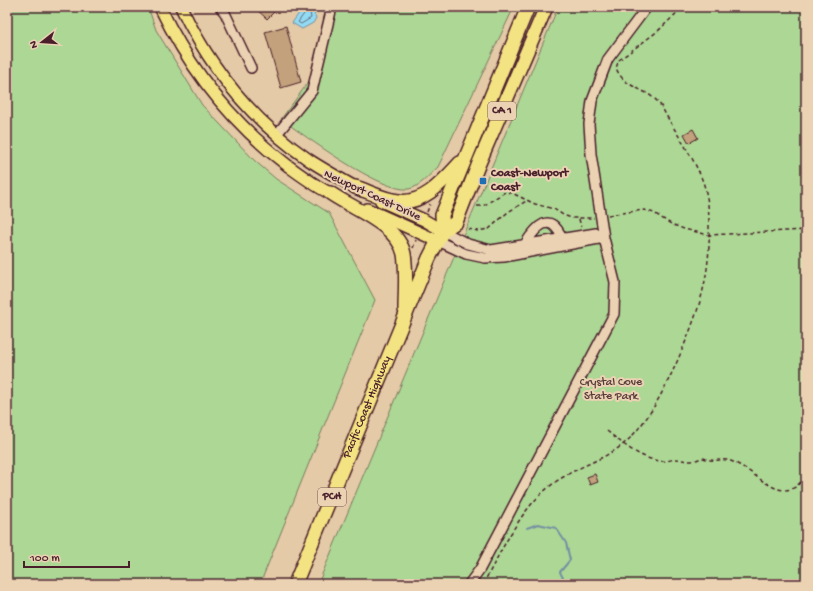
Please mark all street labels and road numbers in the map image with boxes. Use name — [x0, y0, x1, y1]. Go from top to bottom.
road number: CA 1 — [488, 102, 516, 120]
street label: Newport Coast Drive — [321, 167, 423, 225]
street label: Pacific Coast Highway — [340, 354, 395, 462]
road number: PCH — [318, 488, 346, 506]

